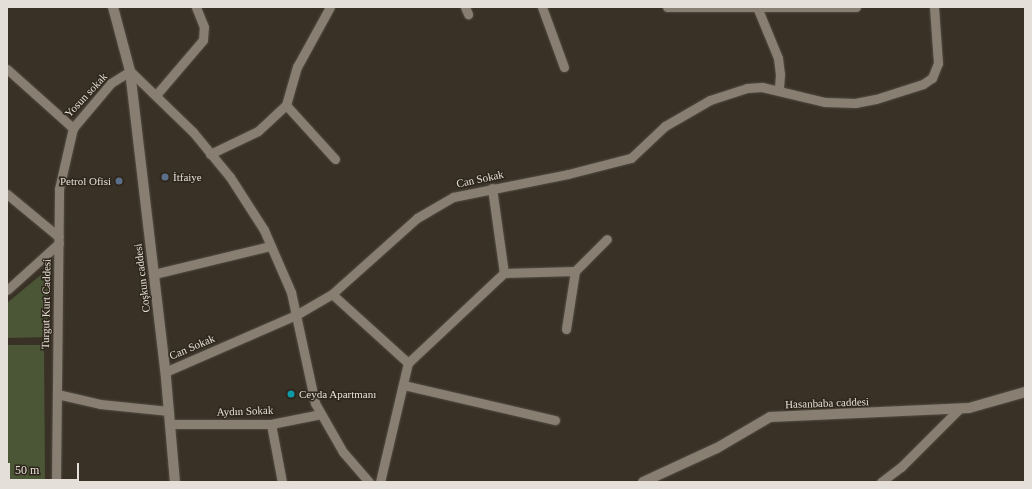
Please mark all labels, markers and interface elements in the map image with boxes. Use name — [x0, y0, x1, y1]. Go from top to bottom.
street label: Yosun sokak — [62, 70, 110, 120]
street label: Can Sokak — [455, 168, 505, 190]
place label: İtfaiye — [173, 170, 202, 184]
marker: İtfaiye — [160, 172, 170, 182]
place label: Petrol Ofisi — [60, 174, 111, 188]
marker: Petrol Ofisi — [114, 176, 124, 186]
street label: Coşkun caddesi — [131, 243, 153, 313]
street label: Turgut Kurt Caddesi — [39, 259, 53, 349]
street label: Can Sokak — [167, 332, 217, 362]
place label: Ceyda Apartmanı — [299, 387, 377, 401]
marker: Ceyda Apartmanı — [286, 389, 296, 399]
street label: Hasanbaba caddesi — [785, 395, 869, 411]
street label: Aydın Sokak — [216, 403, 274, 419]
scale bar — [10, 455, 81, 481]
text: 50 m — [15, 463, 39, 477]

